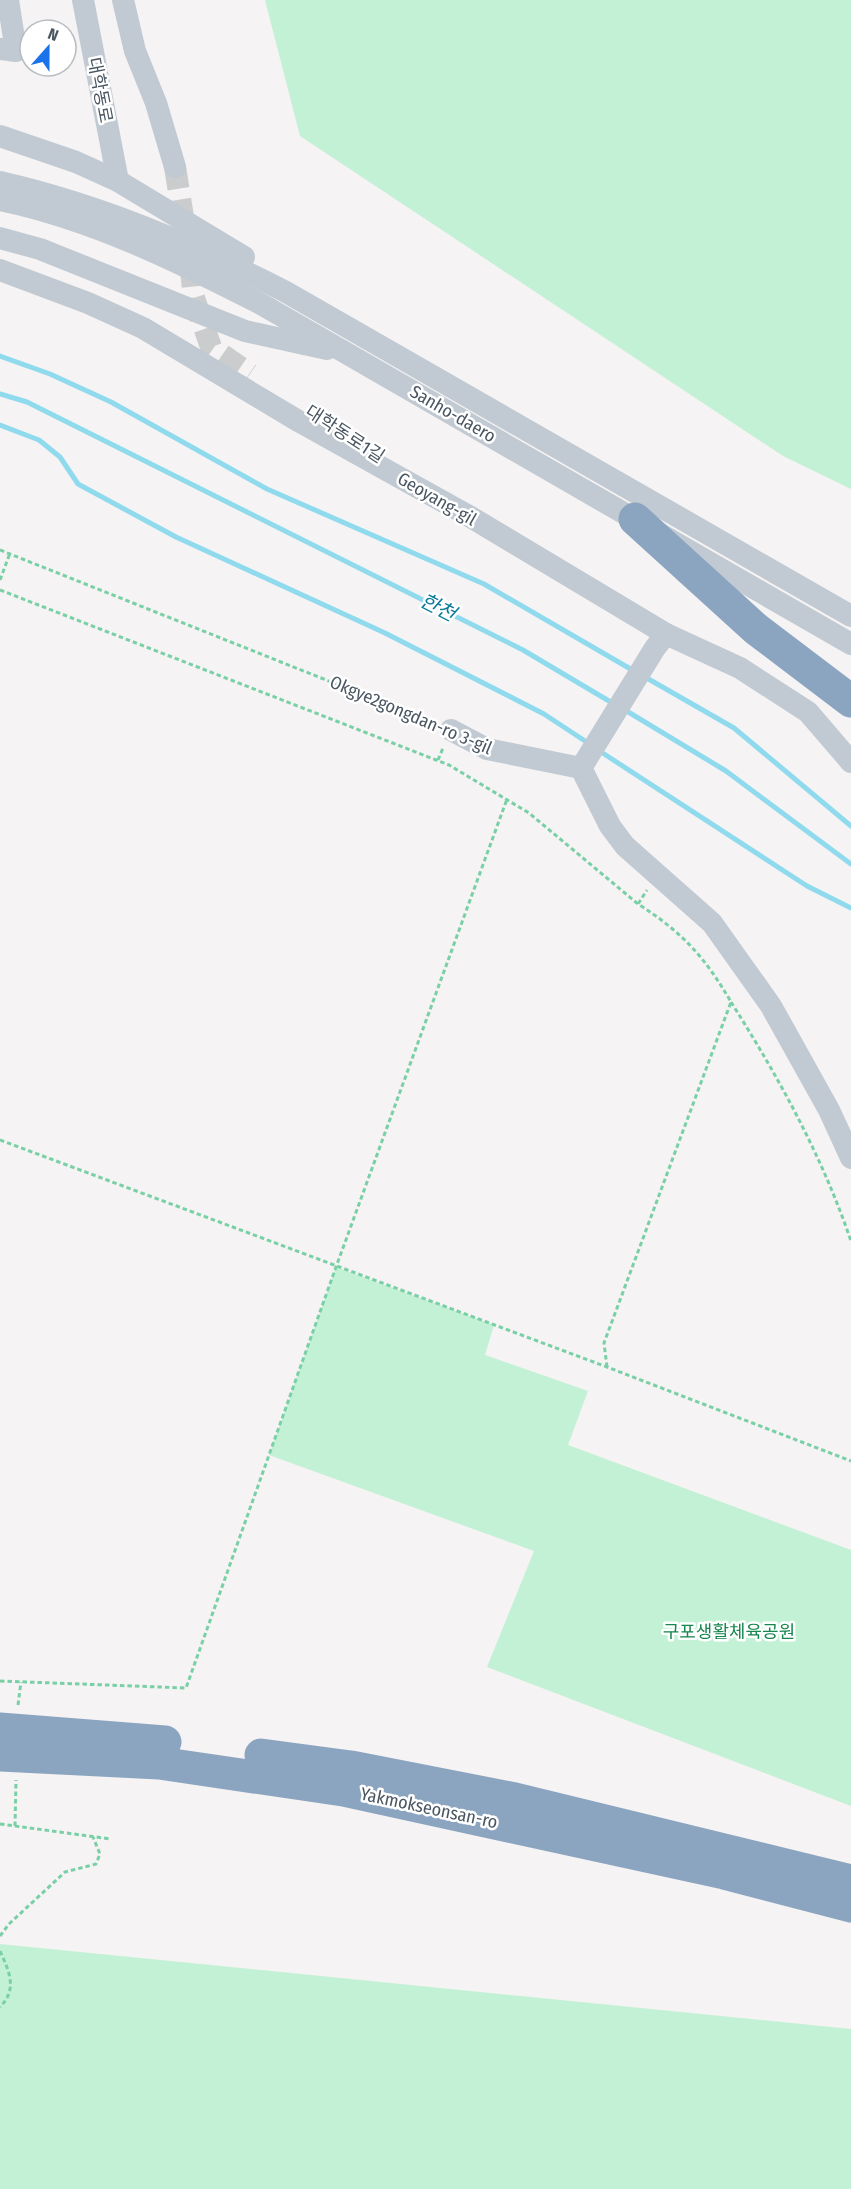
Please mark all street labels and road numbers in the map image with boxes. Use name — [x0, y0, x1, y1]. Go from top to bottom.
street label: 대학동로 — [83, 55, 117, 125]
street label: Sanho-daero — [406, 381, 500, 447]
street label: 대학동로1길 — [301, 400, 389, 468]
street label: Geoyang-gil — [394, 468, 481, 530]
street label: Okgye2gongdan-ro 3-gil — [327, 671, 496, 759]
street label: Yakmokseonsan-ro — [358, 1783, 500, 1833]

